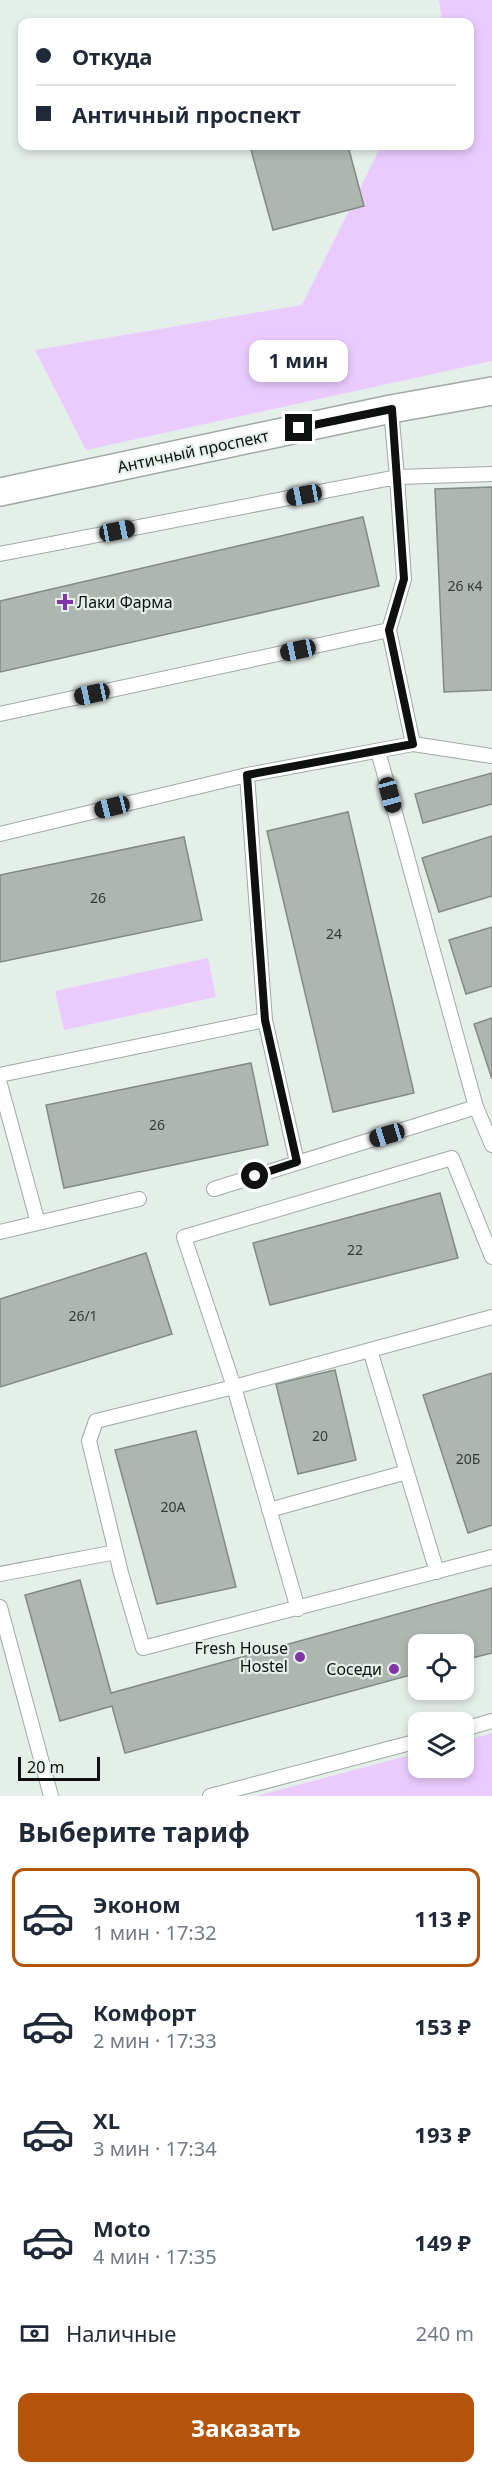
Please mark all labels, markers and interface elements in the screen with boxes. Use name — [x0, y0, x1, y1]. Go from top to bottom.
text: Откуда — [72, 41, 152, 71]
text: Античный проспект — [72, 99, 301, 129]
callout: 1 мин — [250, 341, 348, 383]
text: 1 мин — [269, 347, 328, 374]
route end — [285, 414, 312, 441]
street label: Античный проспект — [115, 424, 271, 478]
car — [285, 483, 323, 507]
car — [98, 519, 136, 543]
house number: 26 к4 — [447, 576, 483, 595]
place label: Лаки Фарма — [77, 591, 173, 613]
marker: Лаки Фарма — [58, 595, 72, 609]
car — [279, 637, 317, 663]
car — [73, 681, 111, 707]
car — [377, 775, 403, 815]
car — [92, 794, 132, 820]
house number: 26 — [90, 888, 106, 907]
house number: 24 — [326, 924, 342, 943]
house number: 26 — [149, 1115, 165, 1134]
car — [367, 1121, 407, 1149]
route start — [241, 1162, 268, 1189]
house number: 22 — [347, 1240, 363, 1259]
house number: 26/1 — [68, 1306, 98, 1325]
house number: 20 — [312, 1426, 328, 1445]
house number: 20Б — [456, 1449, 480, 1468]
house number: 20А — [161, 1497, 186, 1516]
map controls — [408, 1634, 474, 1778]
button: locate — [408, 1634, 474, 1700]
place label: Fresh House Hostel — [195, 1637, 288, 1677]
marker: Fresh House Hostel — [293, 1650, 307, 1664]
place label: Соседи — [326, 1658, 382, 1680]
marker: Соседи — [387, 1662, 401, 1676]
button: layers — [408, 1712, 474, 1778]
scale bar — [18, 1754, 100, 1782]
text: 20 m — [27, 1756, 64, 1778]
text: Выберите тариф — [18, 1813, 250, 1850]
text: Эконом — [93, 1889, 181, 1919]
icon: car — [21, 1891, 75, 1945]
text: 113 ₽ — [414, 1903, 471, 1933]
text: 1 мин · 17:32 — [93, 1919, 217, 1946]
text: Комфорт — [93, 1997, 196, 2027]
icon: car — [21, 1999, 75, 2053]
text: 153 ₽ — [414, 2011, 471, 2041]
text: 2 мин · 17:33 — [93, 2027, 217, 2054]
text: XL — [93, 2105, 120, 2135]
icon: car — [21, 2107, 75, 2161]
text: 193 ₽ — [414, 2119, 471, 2149]
text: 3 мин · 17:34 — [93, 2135, 217, 2162]
text: Moto — [93, 2213, 151, 2243]
icon: car — [21, 2215, 75, 2269]
text: 149 ₽ — [414, 2227, 471, 2257]
text: 4 мин · 17:35 — [93, 2243, 217, 2270]
icon: cash — [18, 2317, 51, 2350]
text: Наличные — [66, 2318, 176, 2348]
text: 240 m — [416, 2320, 474, 2347]
button: Заказать — [18, 2393, 474, 2462]

